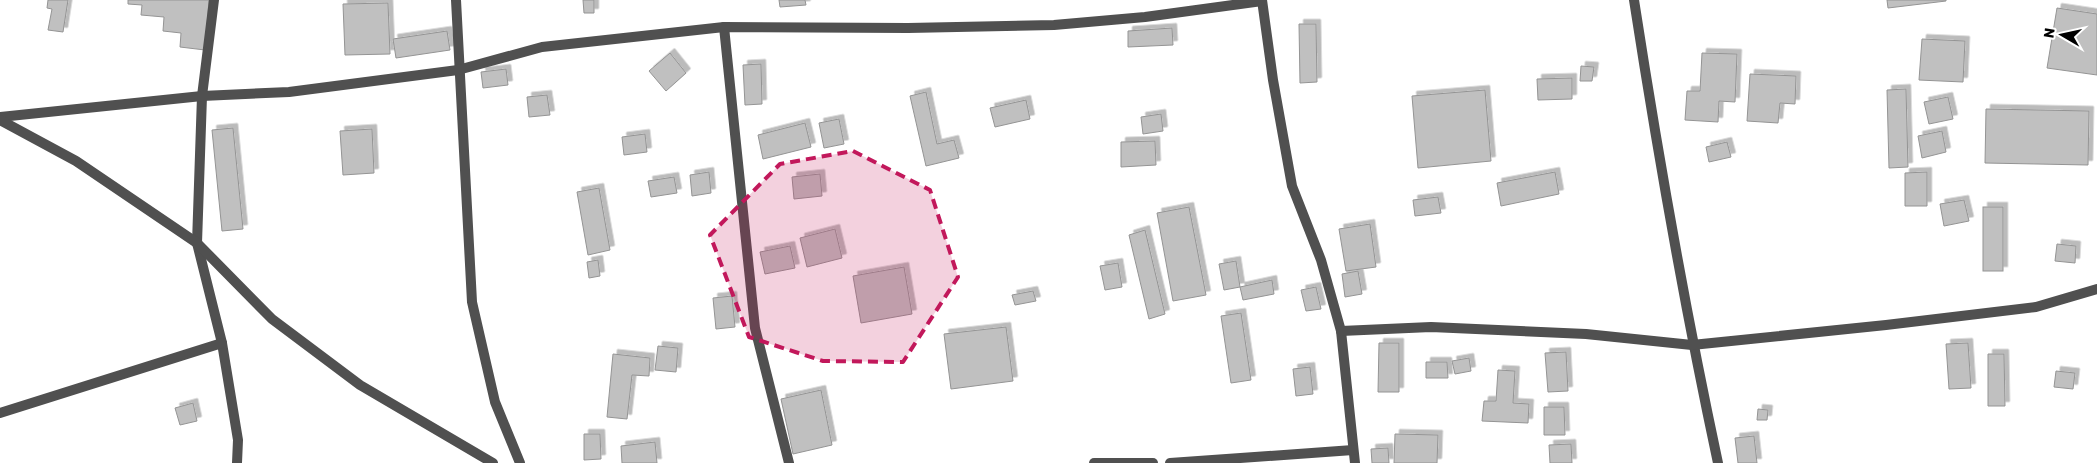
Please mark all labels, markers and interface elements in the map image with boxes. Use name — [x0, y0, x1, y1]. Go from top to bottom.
north arrow — [2037, 10, 2087, 60]
text: N — [2040, 27, 2059, 39]

